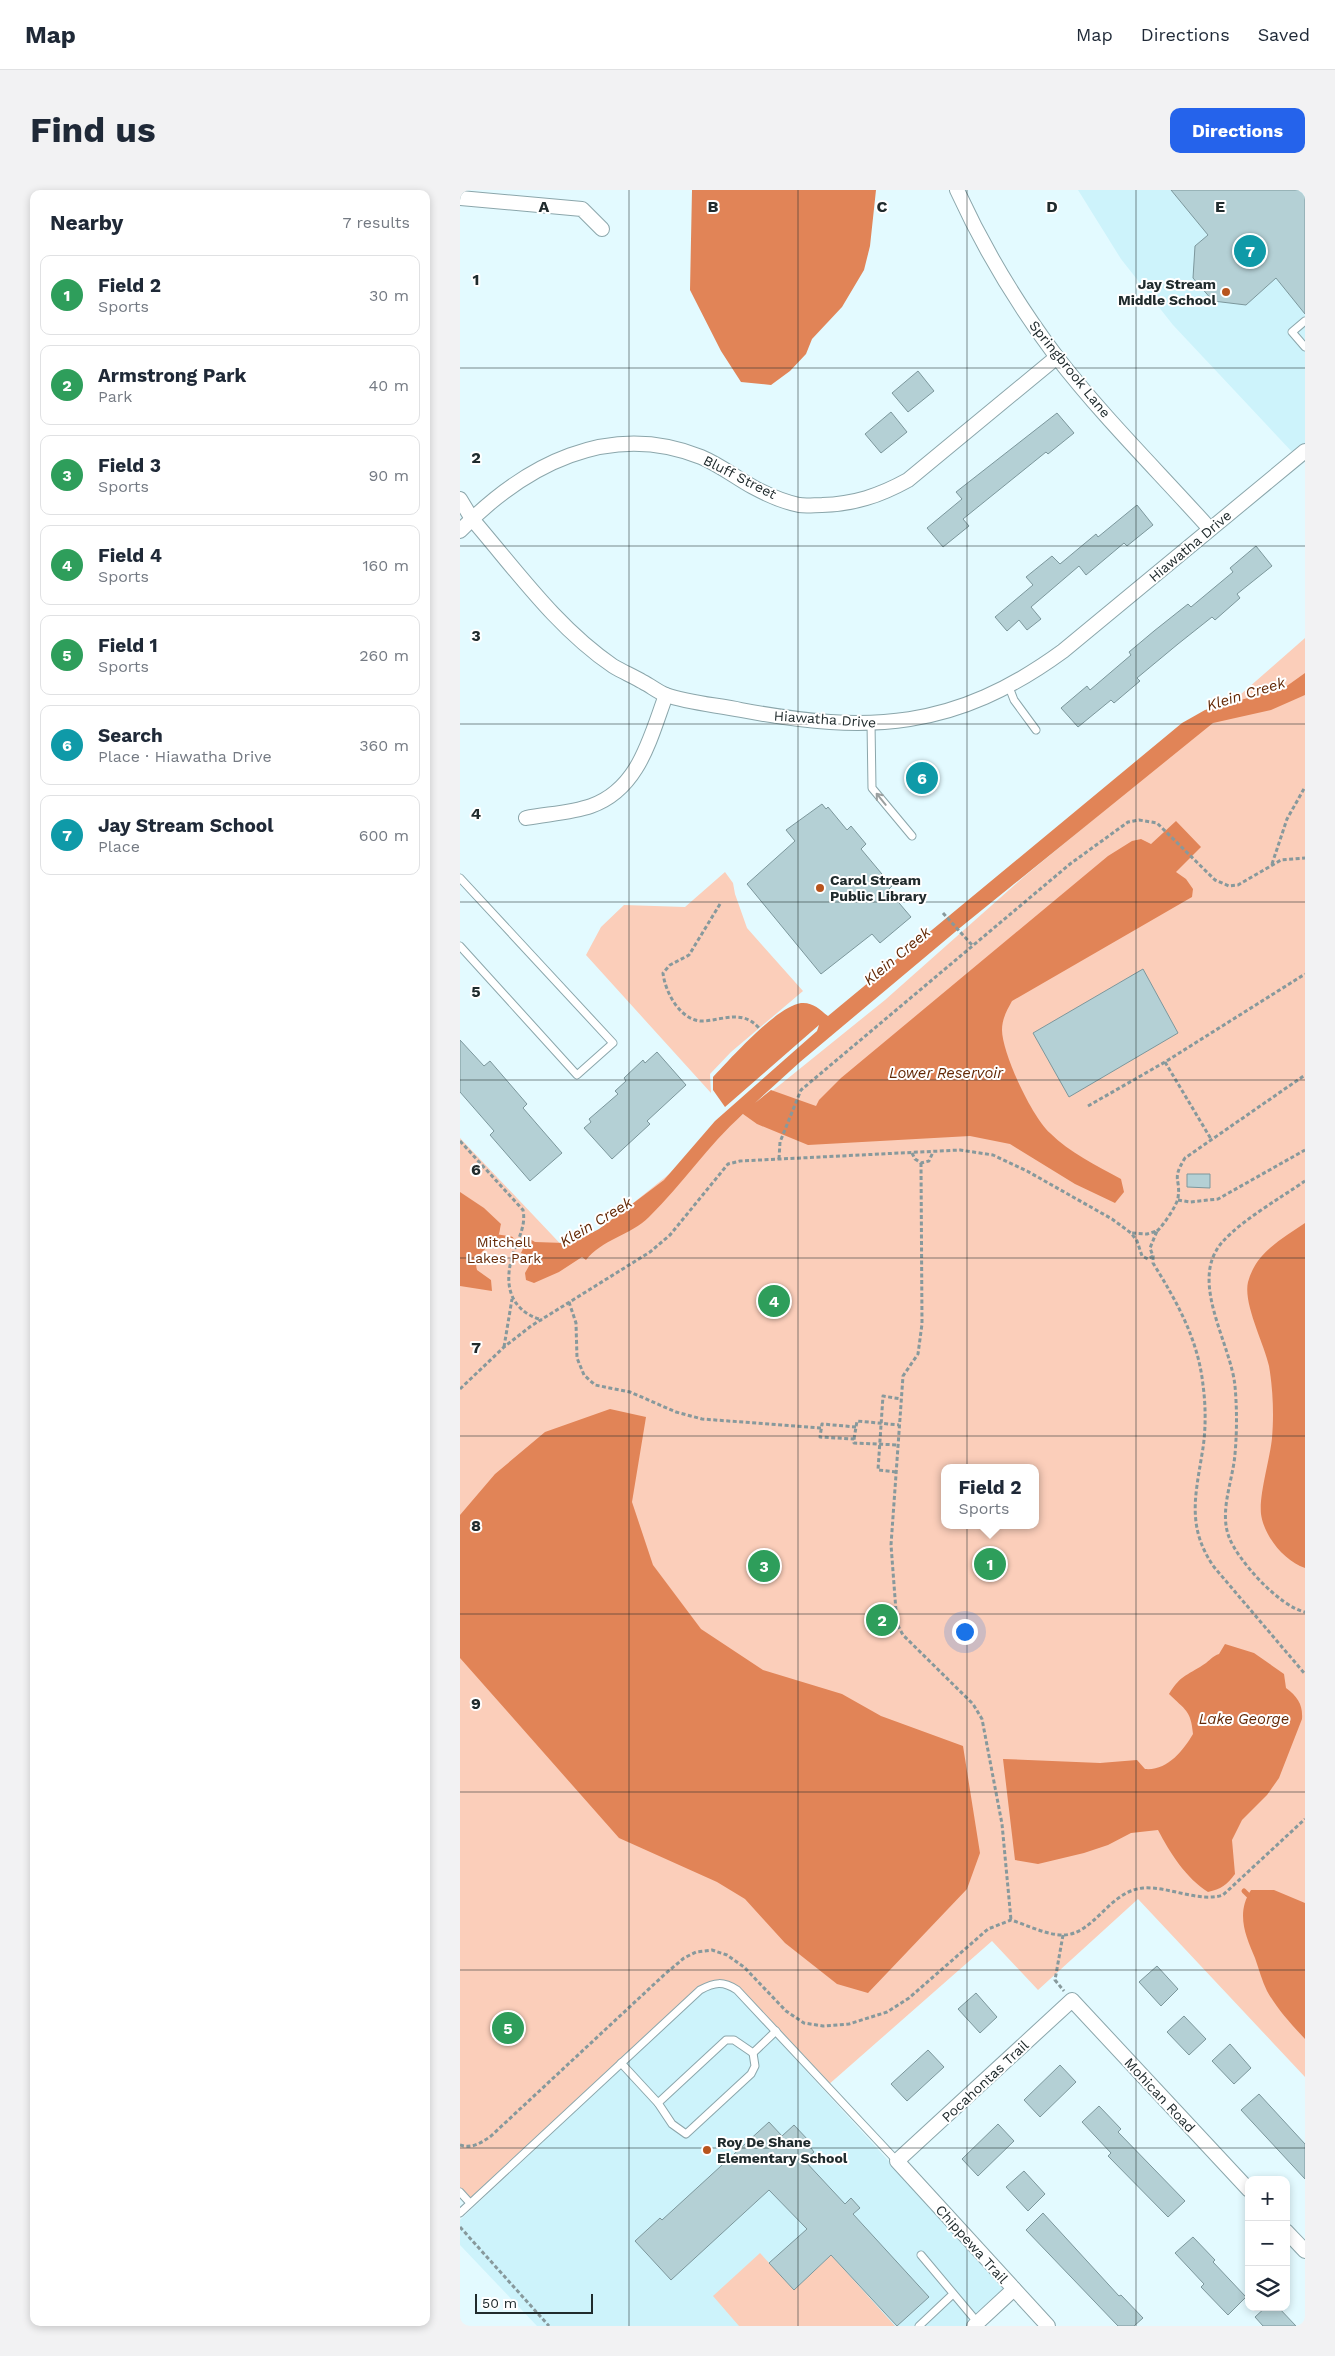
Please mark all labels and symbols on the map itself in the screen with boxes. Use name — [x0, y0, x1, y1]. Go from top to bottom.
text: A — [539, 197, 550, 216]
text: B — [708, 197, 719, 216]
text: C — [877, 197, 888, 216]
text: D — [1046, 197, 1058, 216]
text: E — [1215, 197, 1225, 216]
pin: 7 — [1234, 232, 1266, 270]
text: 1 — [473, 270, 479, 289]
place label: Jay Stream Middle School — [1118, 276, 1216, 308]
marker: Jay Stream Middle School — [1220, 286, 1232, 298]
street label: Springbrook Lane — [1026, 317, 1114, 421]
text: 2 — [471, 448, 481, 467]
street label: Bluff Street — [701, 452, 779, 502]
street label: Hiawatha Drive — [1146, 507, 1234, 585]
text: 3 — [471, 626, 481, 645]
water label: Klein Creek — [1204, 673, 1288, 715]
street label: Hiawatha Drive — [773, 707, 877, 731]
pin: 6 — [906, 759, 938, 797]
one-way arrow — [875, 793, 886, 806]
text: 4 — [471, 804, 481, 823]
place label: Carol Stream Public Library — [830, 872, 927, 904]
marker: Carol Stream Public Library — [814, 882, 826, 894]
water label: Klein Creek — [860, 922, 935, 989]
text: 5 — [471, 982, 481, 1001]
water label: Lower Reservoir — [889, 1064, 1004, 1082]
text: 6 — [471, 1160, 481, 1179]
water label: Klein Creek — [556, 1193, 636, 1251]
park label: Mitchell Lakes Park — [467, 1234, 541, 1266]
pin: 4 — [758, 1282, 790, 1320]
text: 7 — [471, 1338, 481, 1357]
text: 8 — [471, 1516, 481, 1535]
pin: 1 — [974, 1545, 1006, 1583]
pin: 3 — [748, 1547, 780, 1585]
pin: 2 — [866, 1601, 898, 1639]
your location — [952, 1619, 978, 1645]
text: 9 — [471, 1694, 481, 1713]
water label: Lake George — [1199, 1710, 1289, 1728]
pin: 5 — [492, 2009, 524, 2047]
street label: Pocahontas Trail — [938, 2036, 1032, 2125]
street label: Mohican Road — [1121, 2054, 1199, 2136]
place label: Roy De Shane Elementary School — [717, 2134, 848, 2166]
marker: Roy De Shane Elementary School — [701, 2144, 713, 2156]
street label: Chippewa Trail — [933, 2202, 1012, 2287]
scale bar — [475, 2291, 592, 2314]

